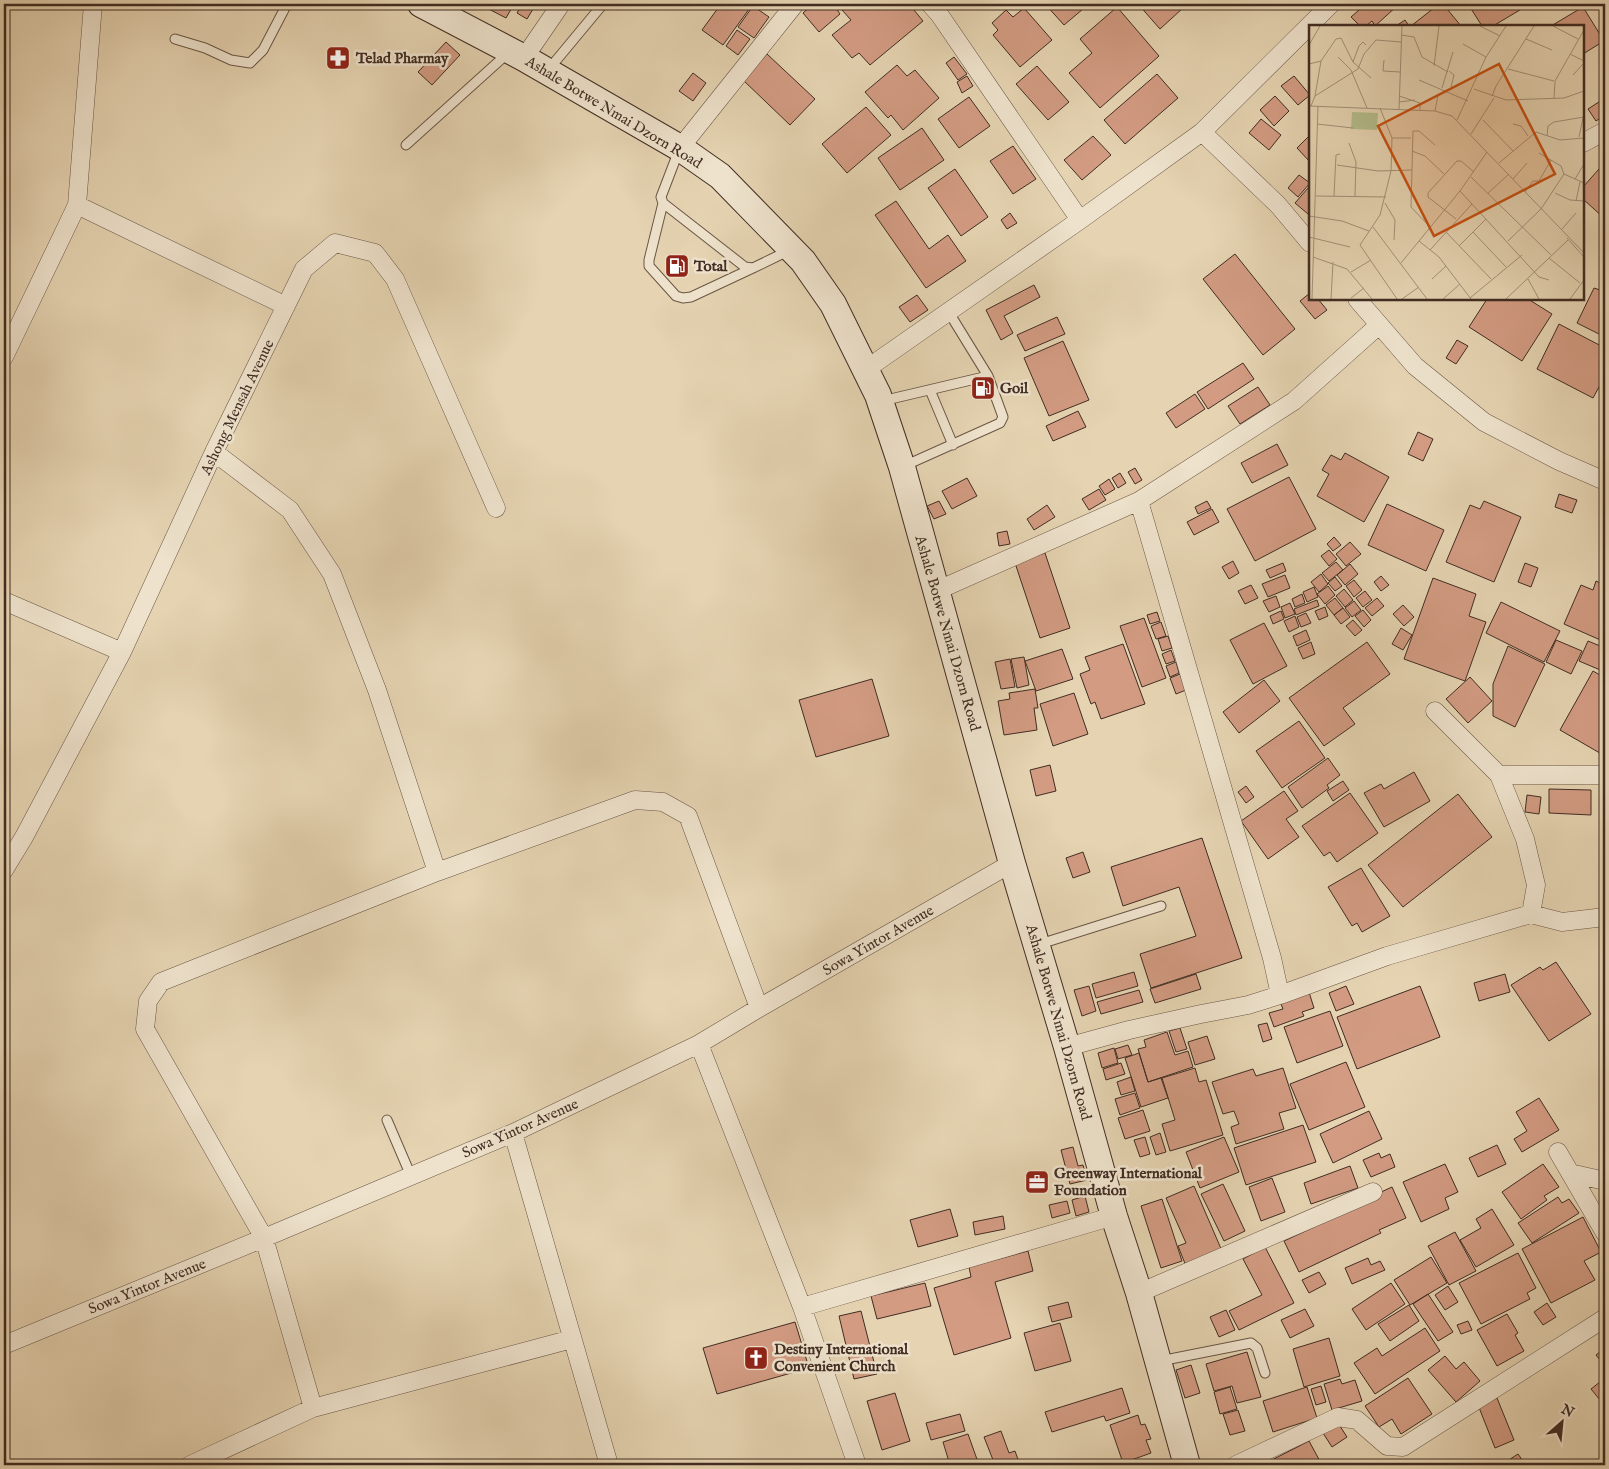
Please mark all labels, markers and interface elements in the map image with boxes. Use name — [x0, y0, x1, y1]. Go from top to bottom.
inset map — [1309, 25, 1584, 300]
pharmacy icon: Telad Pharmay — [325, 45, 351, 71]
place label: Telad Pharmay — [355, 49, 449, 68]
street label: Ashale Botwe Nmai Dzorn Road — [521, 52, 706, 173]
fuel station icon: Total — [664, 253, 690, 279]
place label: Total — [693, 257, 728, 276]
street label: Ashong Mensah Avenue — [196, 336, 279, 479]
fuel station icon: Goil — [970, 375, 996, 401]
place label: Goil — [1000, 379, 1029, 398]
street label: Ashale Botwe Nmai Dzorn Road — [910, 532, 985, 734]
street label: Sowa Yintor Avenue — [819, 901, 937, 980]
street label: Ashale Botwe Nmai Dzorn Road — [1021, 921, 1096, 1123]
street label: Sowa Yintor Avenue — [459, 1094, 581, 1163]
place label: Greenway International Foundation — [1054, 1164, 1203, 1200]
office icon: Greenway International Foundation — [1024, 1169, 1050, 1195]
street label: Sowa Yintor Avenue — [86, 1254, 209, 1319]
place label: Destiny International Convenient Church — [774, 1340, 909, 1376]
church icon: Destiny International Convenient Church — [743, 1345, 769, 1371]
north arrow — [1536, 1396, 1586, 1446]
text: N — [1557, 1400, 1577, 1422]

